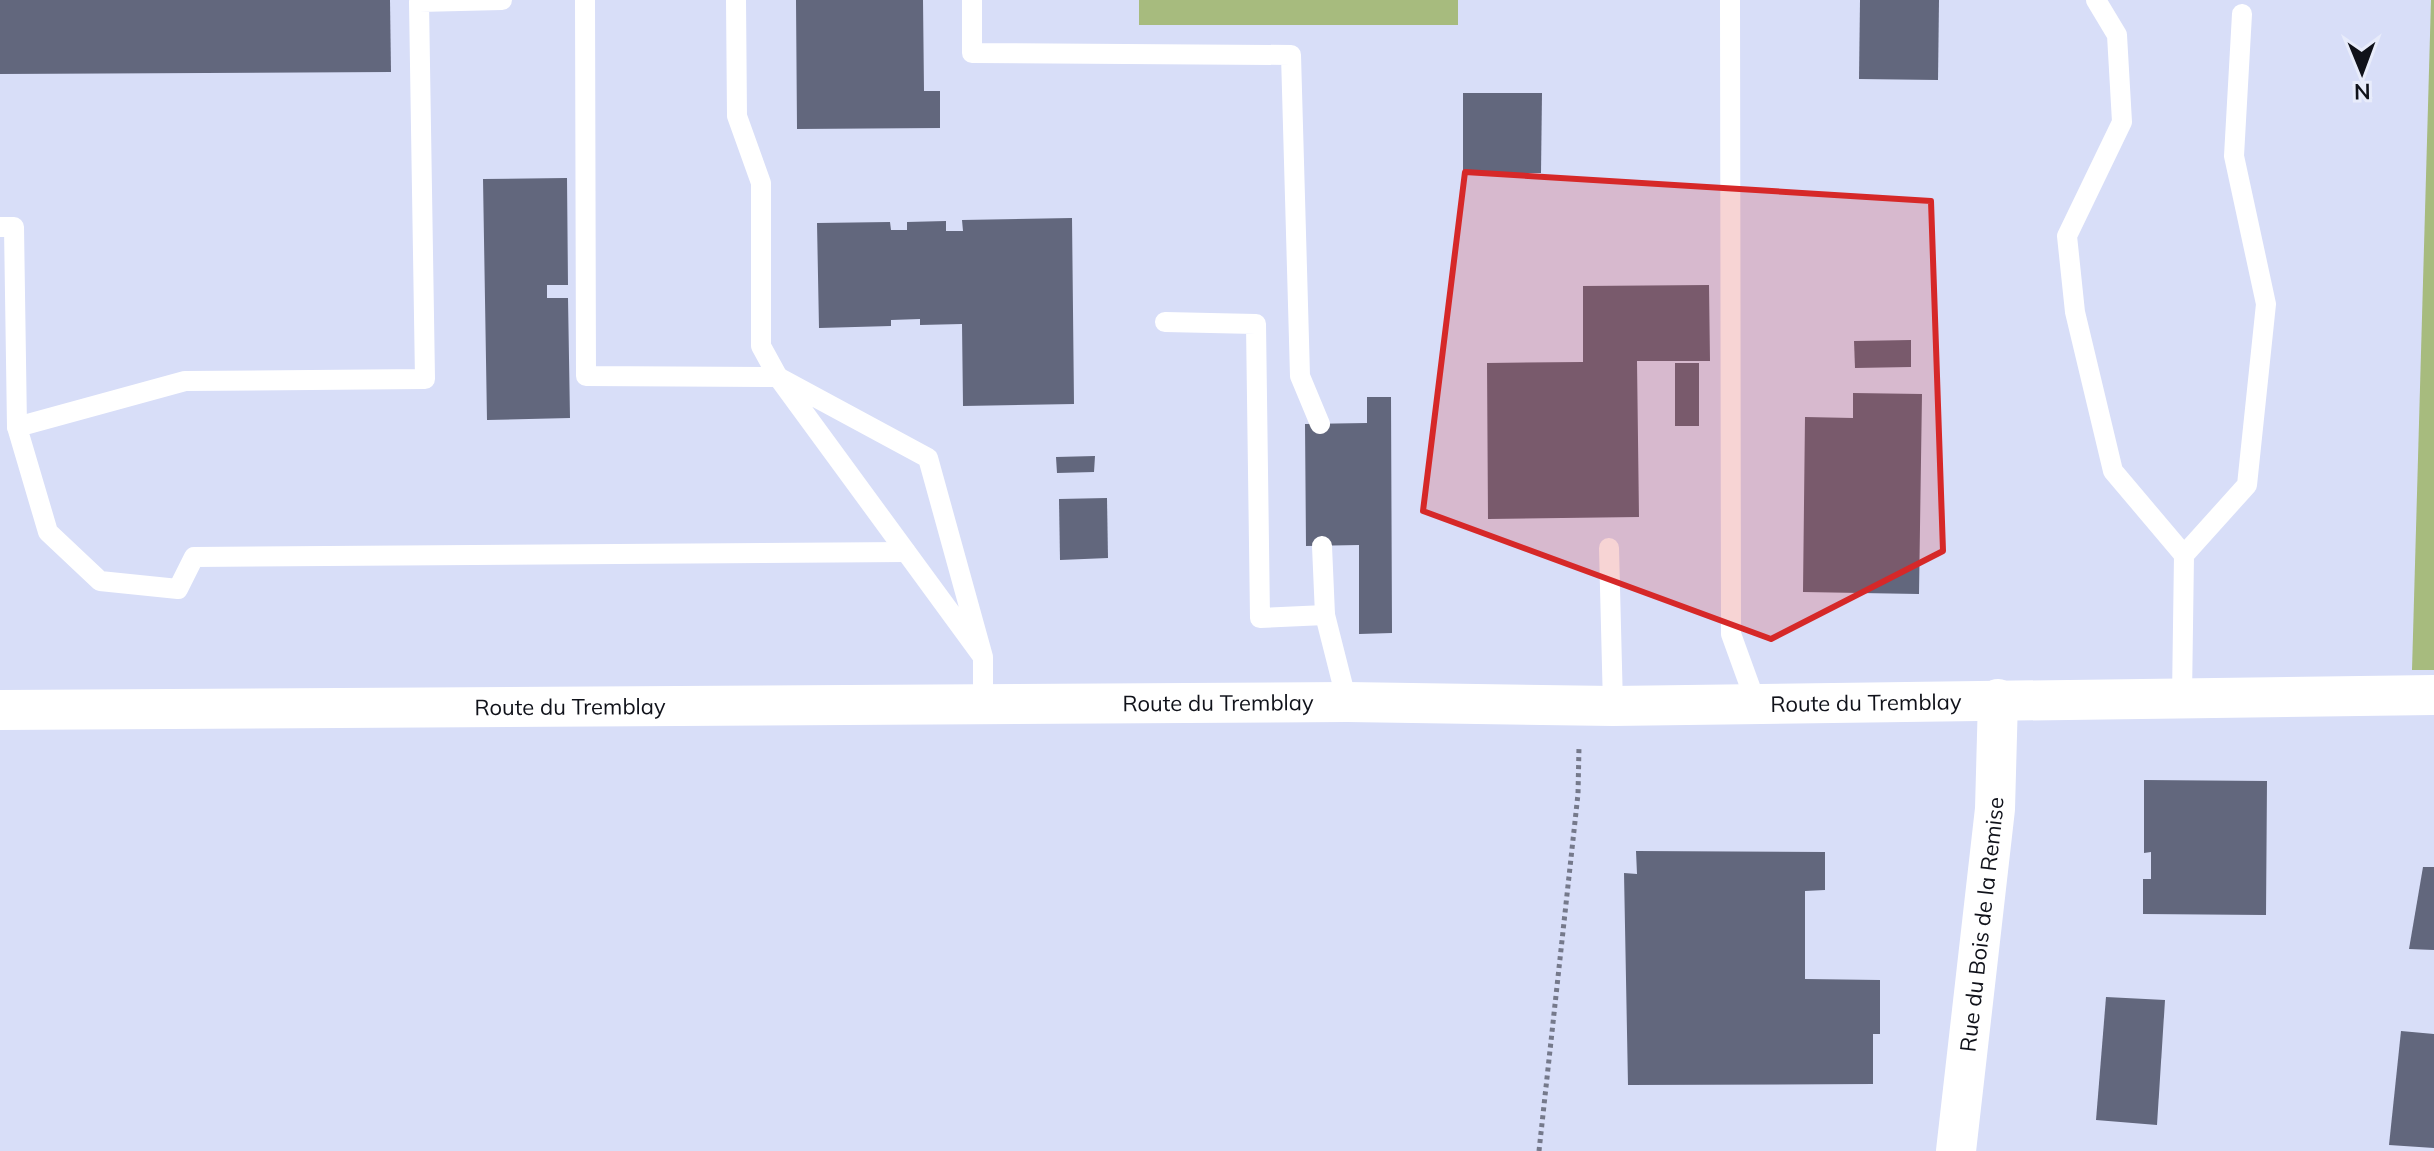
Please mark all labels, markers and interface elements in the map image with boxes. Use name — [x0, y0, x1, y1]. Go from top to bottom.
north arrow — [2322, 32, 2402, 112]
text: N — [2354, 78, 2371, 106]
street label: Route du Tremblay — [1770, 687, 1962, 718]
street label: Route du Tremblay — [1122, 688, 1314, 717]
street label: Route du Tremblay — [474, 692, 666, 721]
street label: Rue du Bois de la Remise — [1953, 797, 2009, 1053]

